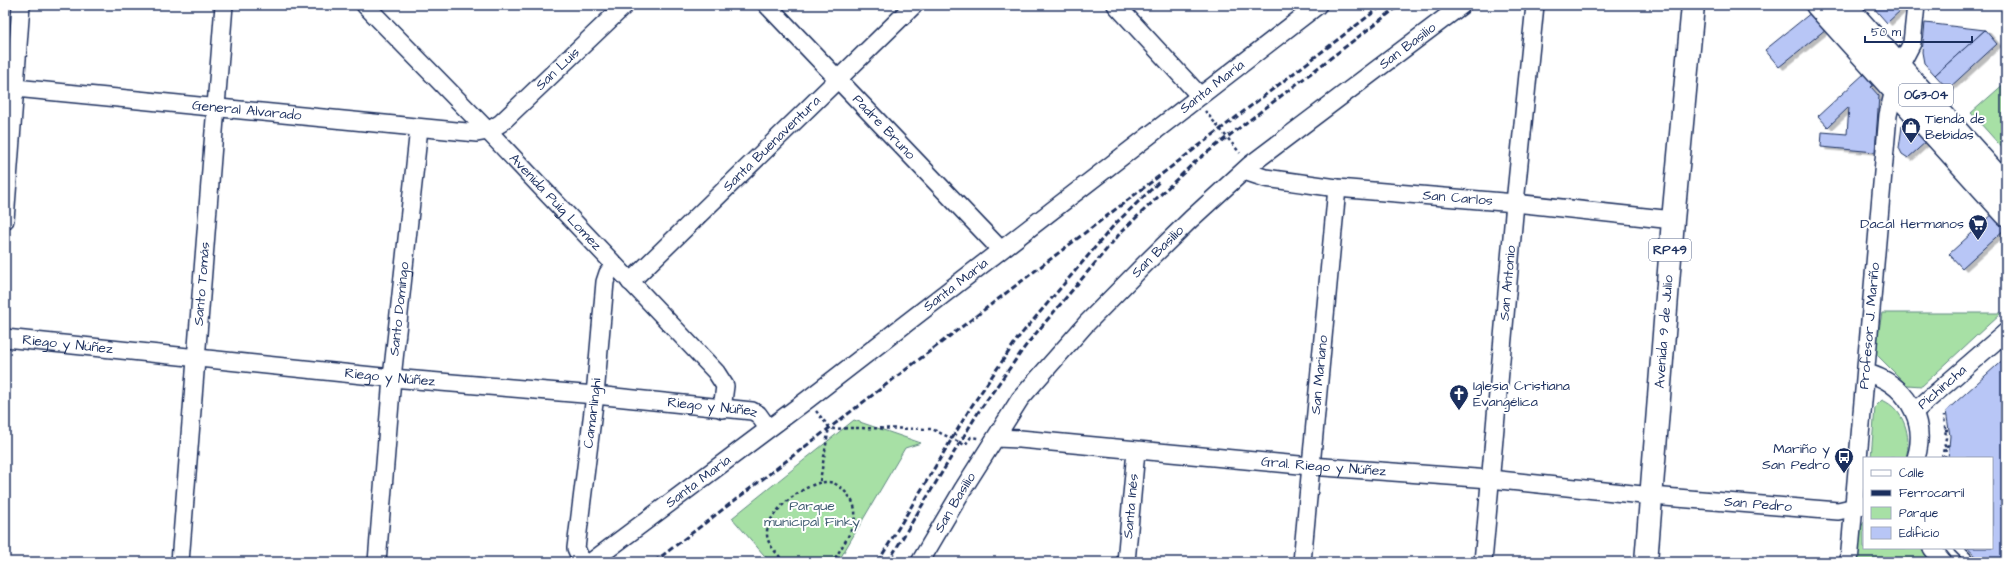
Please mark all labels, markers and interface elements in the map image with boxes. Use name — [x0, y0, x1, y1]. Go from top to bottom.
street label: San Basilio — [1375, 18, 1440, 74]
scale bar — [1865, 18, 1972, 44]
text: 50 m — [1871, 24, 1902, 41]
street label: San Luis — [531, 43, 584, 95]
street label: Santa María — [1175, 55, 1249, 118]
road number: 063-04 — [1899, 84, 1953, 106]
street label: Padre Bruno — [848, 90, 920, 165]
street label: Santa Buenaventura — [718, 91, 825, 196]
street label: General Alvarado — [191, 95, 303, 126]
place label: Tienda de Bebidas — [1925, 109, 1986, 145]
shop icon: Tienda de Bebidas — [1900, 116, 1922, 144]
street label: Avenida Puig Lomez — [504, 149, 606, 255]
street label: San Carlos — [1422, 185, 1494, 211]
supermarket icon: Dacal Hermanos — [1967, 213, 1989, 241]
place label: Dacal Hermanos — [1860, 214, 1964, 234]
street label: San Basilio — [1127, 221, 1189, 282]
road number: RP49 — [1649, 239, 1691, 261]
street label: Santo Tomás — [189, 241, 215, 327]
street label: San Antonio — [1495, 245, 1521, 321]
street label: Santa María — [919, 253, 992, 317]
street label: Santo Domingo — [384, 261, 414, 357]
street label: Profesor J. Mariño — [1854, 262, 1885, 390]
street label: Avenida 9 de Julio — [1650, 274, 1679, 389]
street label: Riego y Núñez — [21, 330, 114, 359]
street label: San Mariano — [1306, 334, 1333, 415]
street label: Pichincha — [1913, 361, 1971, 414]
street label: Riego y Núñez — [344, 363, 436, 392]
place label: Iglesia Cristiana Evangélica — [1473, 376, 1570, 412]
street label: Camarlinghi — [578, 377, 606, 449]
church icon: Iglesia Cristiana Evangélica — [1448, 383, 1470, 411]
street label: Riego y Núñez — [666, 392, 762, 423]
place label: Mariño y San Pedro — [1762, 439, 1830, 475]
bus stop icon: Mariño y San Pedro — [1833, 446, 1855, 474]
street label: Santa María — [661, 450, 735, 513]
street label: Gral. Riego y Núñez — [1260, 452, 1387, 481]
legend — [1863, 457, 1993, 549]
text: Calle — [1899, 465, 1924, 482]
street label: San Basilio — [929, 468, 981, 537]
street label: Santa Inés — [1118, 473, 1144, 540]
text: Ferrocarril — [1899, 485, 1965, 502]
street label: San Pedro — [1723, 492, 1793, 517]
park label: Parque municipal Finky — [764, 496, 860, 532]
text: Parque — [1899, 505, 1939, 522]
text: Edificio — [1899, 525, 1939, 542]

